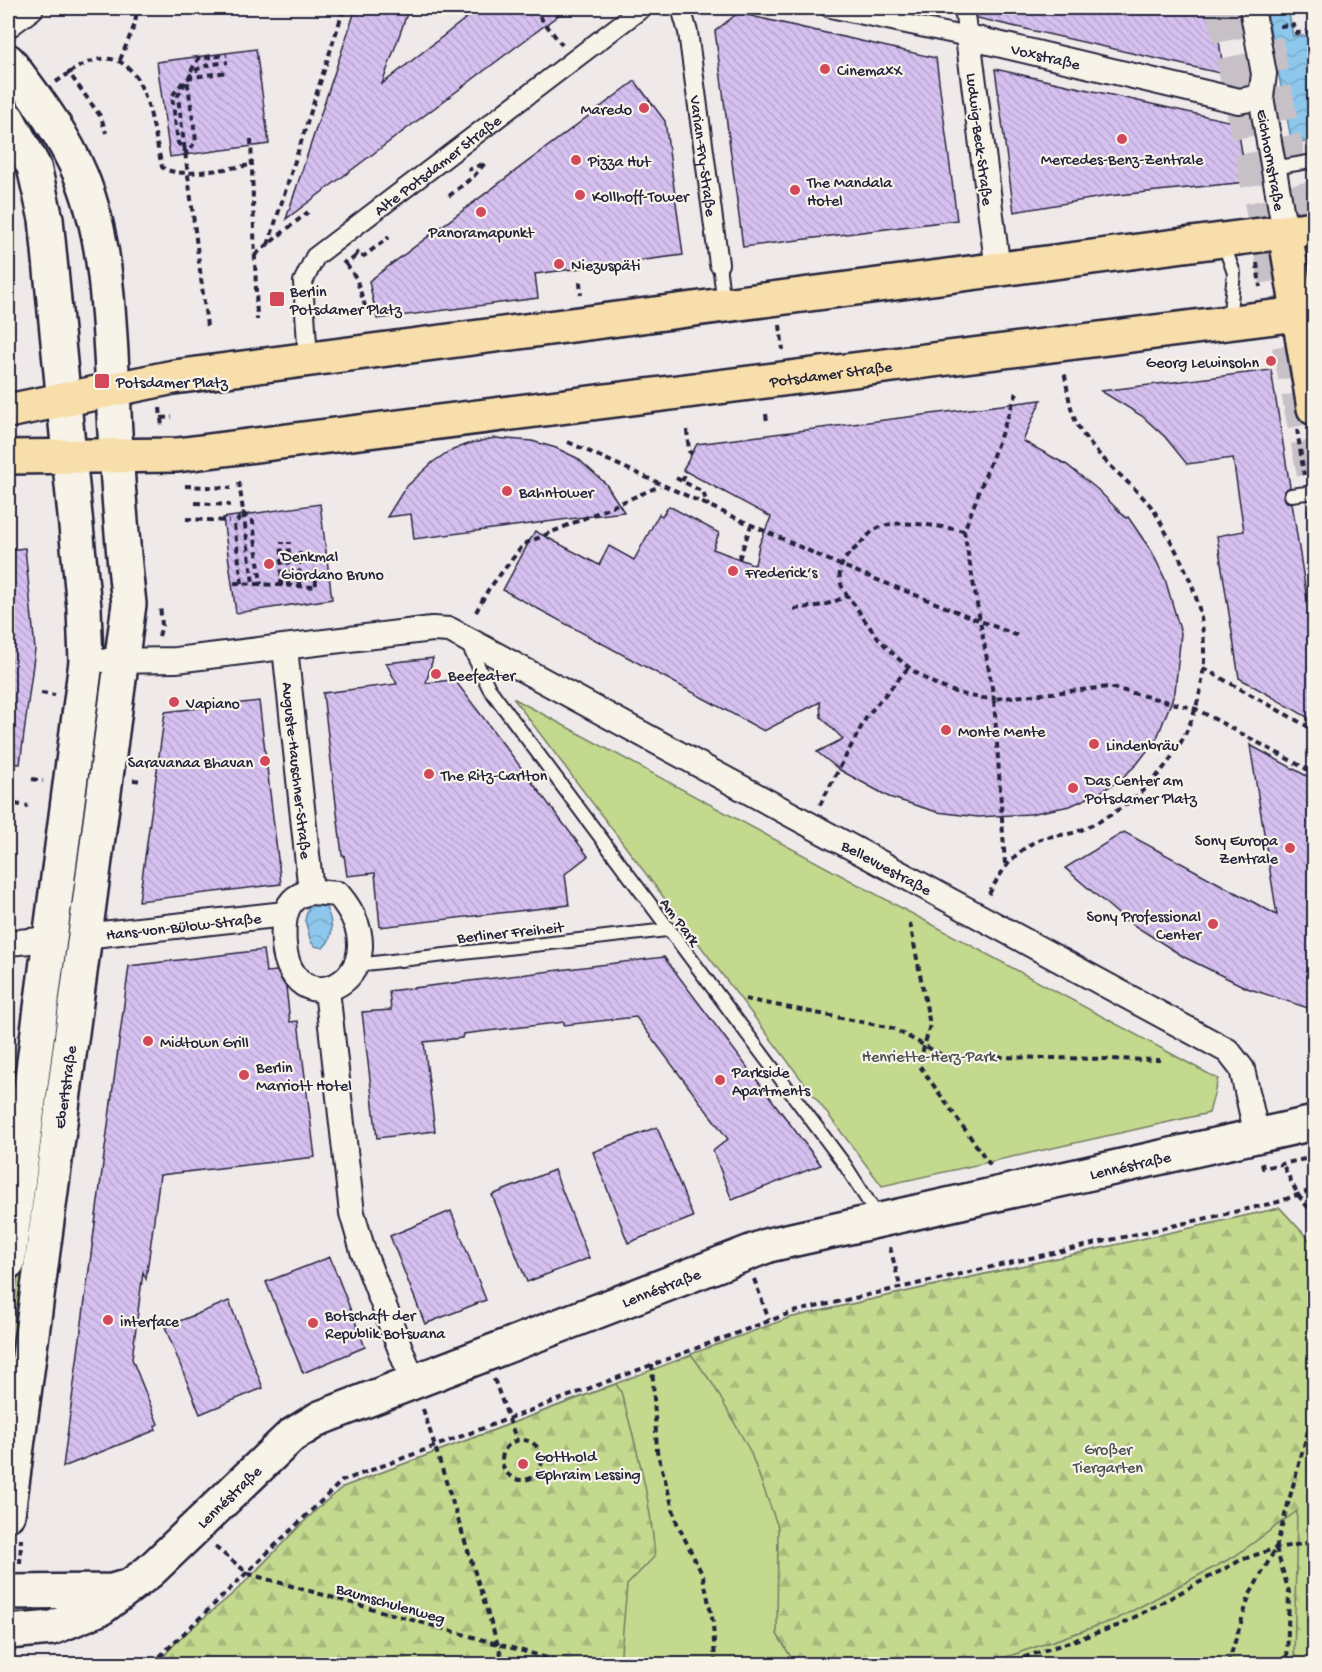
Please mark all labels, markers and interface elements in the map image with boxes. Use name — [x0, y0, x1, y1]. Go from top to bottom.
street label: Voxstraße — [1008, 41, 1082, 76]
marker: CinemaxX — [818, 62, 832, 76]
place label: CinemaxX — [837, 63, 903, 82]
street label: Ludwig-Beck-Straße — [960, 72, 995, 207]
street label: Varian-Fry-Straße — [683, 94, 719, 219]
marker: Maredo — [637, 101, 651, 115]
place label: Maredo — [580, 102, 632, 121]
street label: Eichhornstraße — [1250, 108, 1287, 213]
street label: Alte Potsdamer Straße — [372, 112, 507, 222]
marker: Mercedes-Benz-Zentrale — [1115, 132, 1129, 146]
place label: Mercedes-Benz-Zentrale — [1041, 152, 1204, 171]
marker: Pizza Hut — [569, 153, 583, 167]
place label: Pizza Hut — [587, 154, 652, 173]
place label: The Mandala Hotel — [806, 175, 893, 212]
marker: The Mandala Hotel — [788, 183, 802, 197]
marker: Kollhoff-Tower — [573, 188, 587, 202]
place label: Kollhoff-Tower — [592, 189, 690, 208]
marker: Panoramapunkt — [474, 205, 488, 219]
place label: Panoramapunkt — [427, 225, 535, 244]
marker: Niezuspäti — [552, 257, 566, 271]
place label: Niezuspäti — [571, 258, 640, 277]
place label: Berlin Potsdamer Platz — [289, 284, 403, 321]
marker: Berlin Potsdamer Platz — [268, 290, 286, 308]
marker: Georg Lewinsohn — [1264, 354, 1278, 368]
place label: Georg Lewinsohn — [1146, 355, 1259, 374]
street label: Potsdamer Straße — [768, 359, 894, 393]
marker: Potsdamer Platz — [93, 372, 111, 390]
place label: Potsdamer Platz — [115, 375, 229, 394]
marker: Bahntower — [500, 484, 514, 498]
place label: Bahntower — [518, 485, 595, 504]
place label: Denkmal Giordano Bruno — [280, 549, 384, 586]
marker: Denkmal Giordano Bruno — [262, 557, 276, 571]
marker: Frederick‘s — [726, 564, 740, 578]
place label: Frederick‘s — [744, 565, 818, 584]
marker: Beefeater — [429, 667, 443, 681]
place label: Beefeater — [447, 668, 517, 687]
street label: Auguste-Hauschner-Straße — [276, 681, 313, 861]
marker: Vapiano — [167, 695, 181, 709]
place label: Vapiano — [185, 696, 240, 715]
marker: Monte Mente — [939, 723, 953, 737]
place label: Monte Mente — [958, 724, 1046, 743]
marker: Lindenbräu — [1087, 737, 1101, 751]
place label: Lindenbräu — [1106, 738, 1179, 757]
marker: Saravanaa Bhavan — [258, 754, 272, 768]
place label: Saravanaa Bhavan — [128, 755, 253, 774]
marker: The Ritz-Carlton — [422, 767, 436, 781]
place label: The Ritz-Carlton — [440, 768, 548, 787]
place label: Das Center am Potsdamer Platz — [1084, 773, 1198, 810]
marker: Das Center am Potsdamer Platz — [1066, 781, 1080, 795]
place label: Sony Europa Zentrale — [1195, 833, 1279, 870]
street label: Bellevuestraße — [836, 837, 934, 902]
marker: Sony Europa Zentrale — [1283, 841, 1297, 855]
street label: Am Park — [654, 895, 703, 952]
place label: Sony Professional Center — [1086, 909, 1202, 946]
street label: Hans-von-Bülow-Straße — [105, 911, 263, 947]
marker: Sony Professional Center — [1206, 917, 1220, 931]
street label: Berliner Freiheit — [455, 919, 566, 950]
marker: Midtown Grill — [141, 1034, 155, 1048]
place label: Midtown Grill — [160, 1035, 249, 1054]
street label: Ebertstraße — [52, 1044, 83, 1130]
park label: Henriette-Herz-Park — [862, 1049, 998, 1068]
place label: Berlin Marriott Hotel — [255, 1060, 352, 1097]
place label: Parkside Apartments — [731, 1065, 811, 1102]
marker: Berlin Marriott Hotel — [237, 1068, 251, 1082]
marker: Parkside Apartments — [713, 1073, 727, 1087]
street label: Lennéstraße — [1088, 1149, 1174, 1186]
street label: Lennéstraße — [620, 1266, 705, 1314]
place label: Botschaft der Republik Botsuana — [324, 1308, 446, 1345]
marker: interface — [101, 1313, 115, 1327]
place label: interface — [120, 1314, 180, 1333]
marker: Botschaft der Republik Botsuana — [306, 1316, 320, 1330]
park label: Großer Tiergarten — [1072, 1442, 1143, 1479]
place label: Gotthold Ephraim Lessing — [535, 1449, 641, 1486]
marker: Gotthold Ephraim Lessing — [516, 1457, 530, 1471]
street label: Lennéstraße — [194, 1463, 268, 1534]
street label: Baumschulenweg — [332, 1580, 447, 1630]

